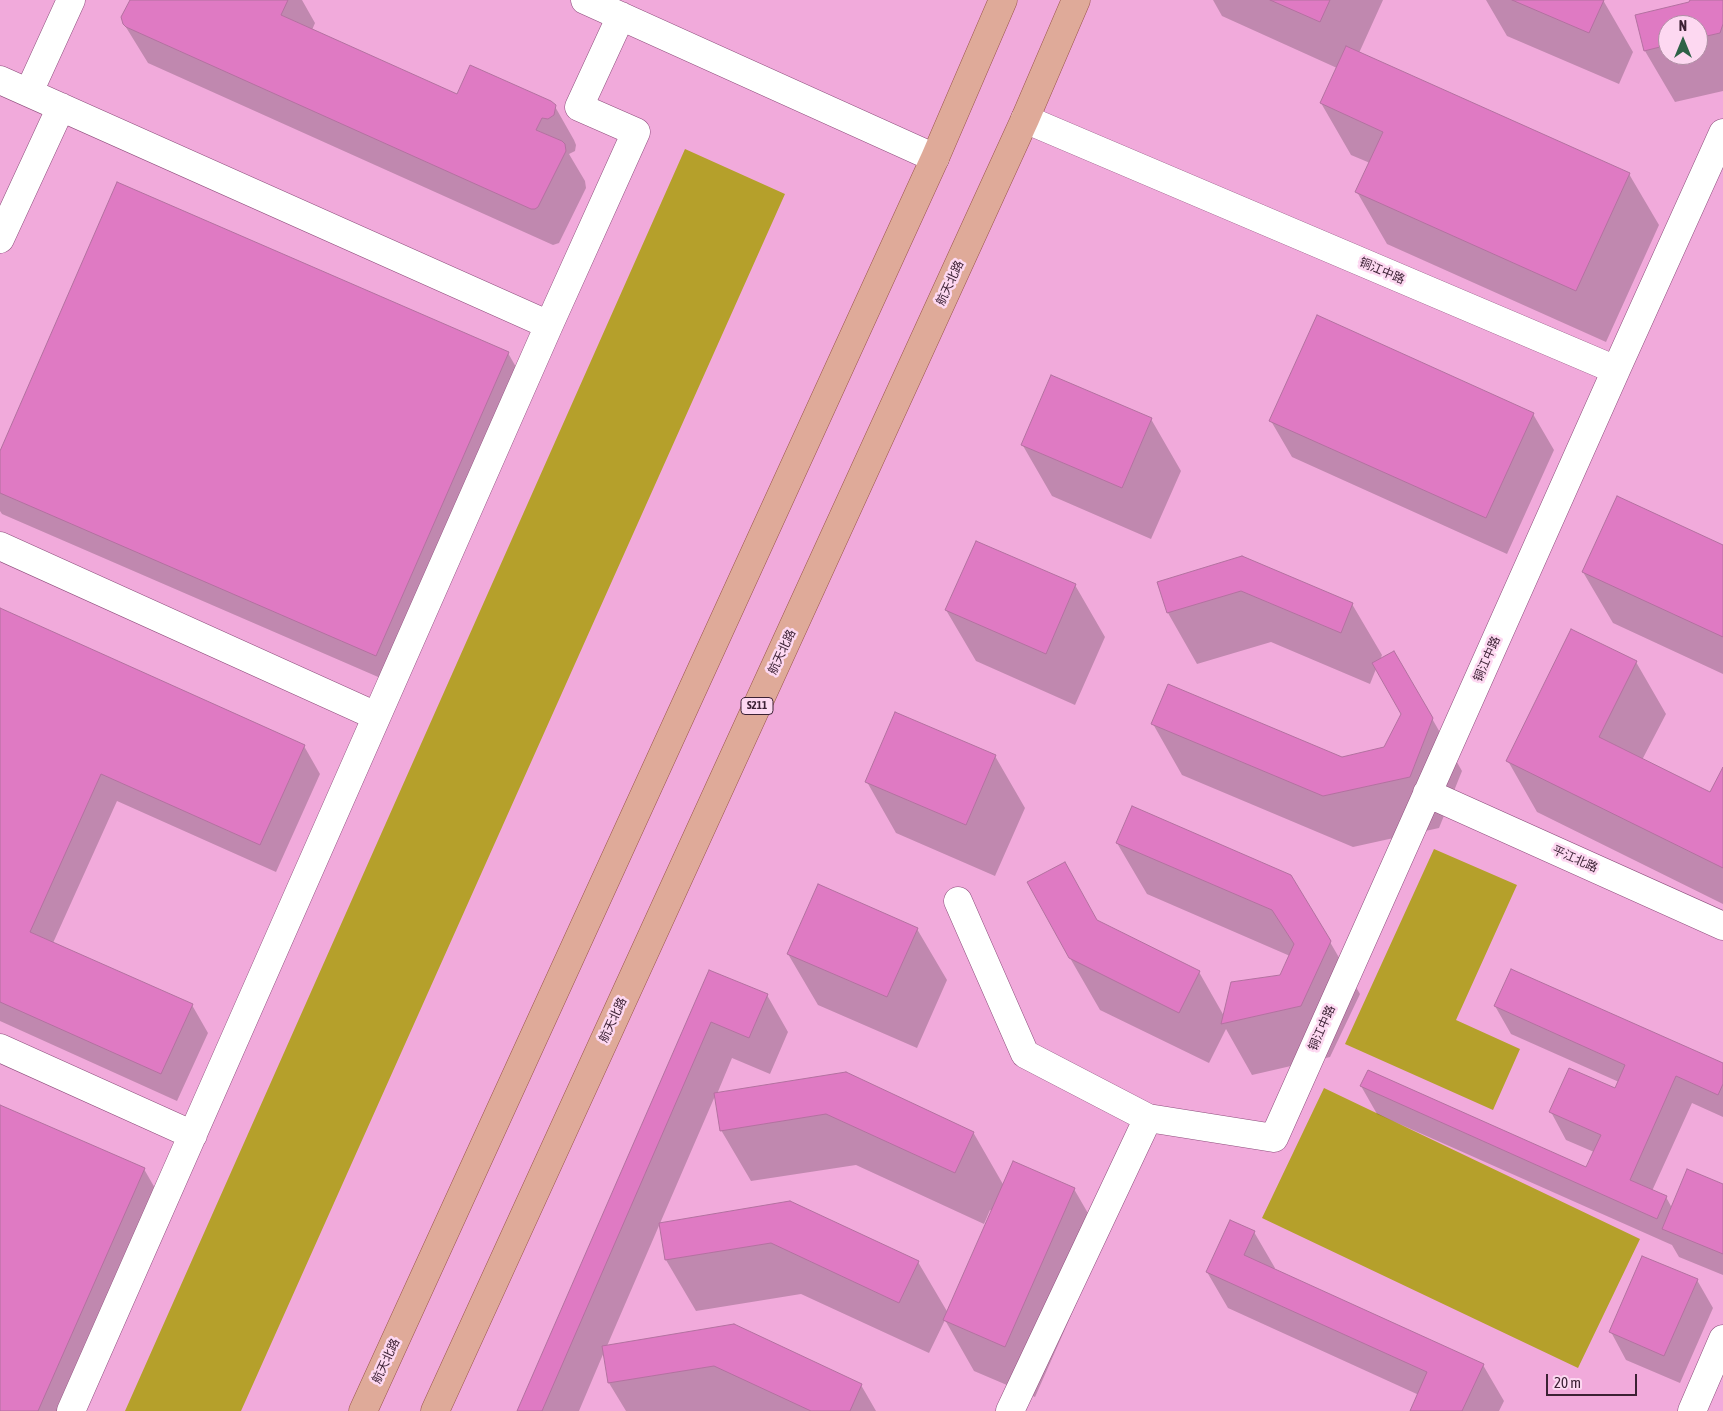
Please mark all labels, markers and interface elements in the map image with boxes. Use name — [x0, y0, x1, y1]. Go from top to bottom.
north arrow — [1658, 15, 1708, 65]
text: N — [1679, 18, 1687, 34]
street label: 铜江中路 — [1357, 255, 1407, 287]
street label: 航天北路 — [933, 258, 967, 308]
street label: 航天北路 — [765, 627, 799, 677]
street label: 铜江中路 — [1471, 634, 1503, 684]
road number: S211 — [741, 698, 773, 714]
street label: 平江北路 — [1550, 843, 1600, 875]
street label: 航天北路 — [596, 995, 630, 1045]
street label: 铜江中路 — [1306, 1003, 1338, 1053]
street label: 航天北路 — [369, 1336, 403, 1386]
scale bar — [1548, 1364, 1639, 1396]
text: 20 m — [1554, 1374, 1581, 1391]

